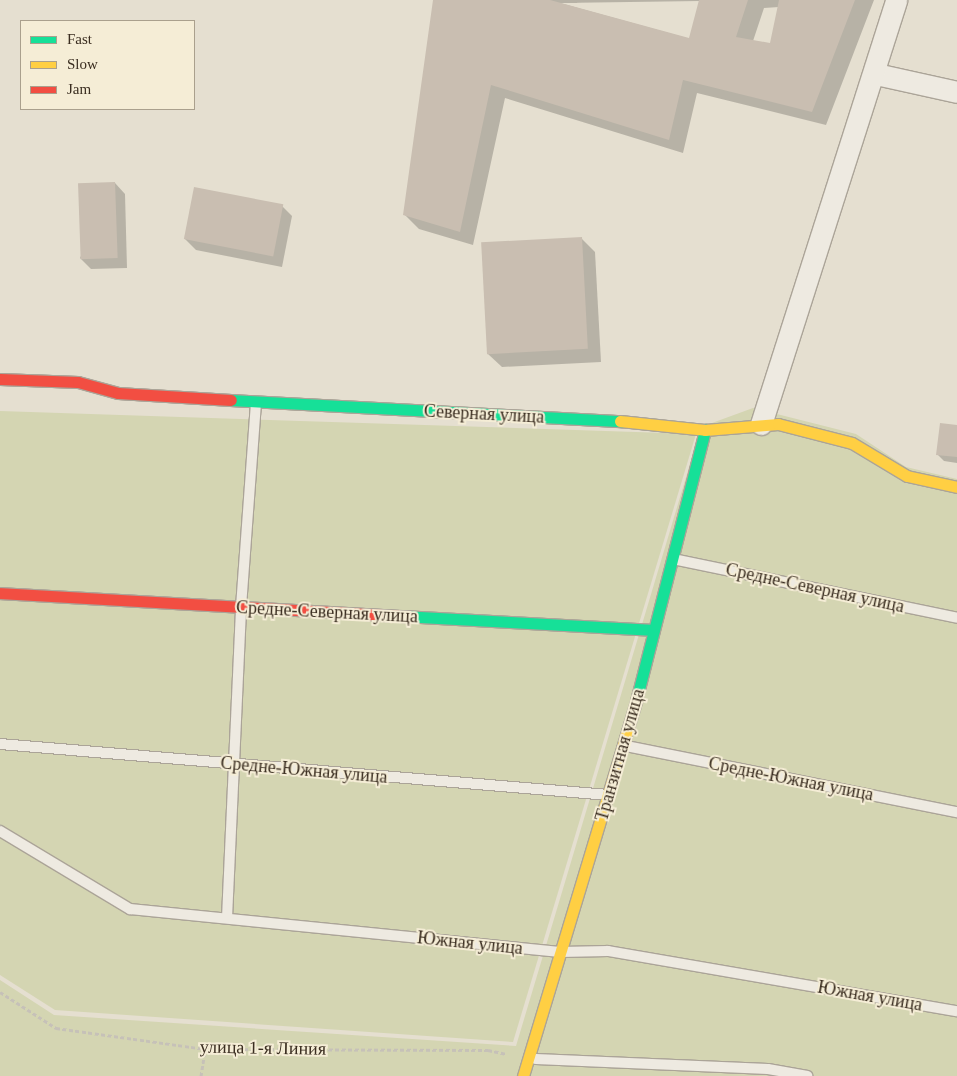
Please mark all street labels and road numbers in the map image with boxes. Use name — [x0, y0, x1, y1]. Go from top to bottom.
street label: Северная улица — [423, 400, 545, 428]
street label: Средне-Северная улица — [724, 559, 906, 617]
street label: Средне-Северная улица — [236, 596, 418, 628]
street label: Транзитная улица — [591, 686, 649, 824]
street label: Средне-Южная улица — [220, 752, 388, 788]
street label: Средне-Южная улица — [707, 752, 875, 806]
street label: Южная улица — [416, 927, 524, 959]
street label: Южная улица — [816, 976, 924, 1016]
street label: улица 1-я Линия — [200, 1036, 326, 1060]

